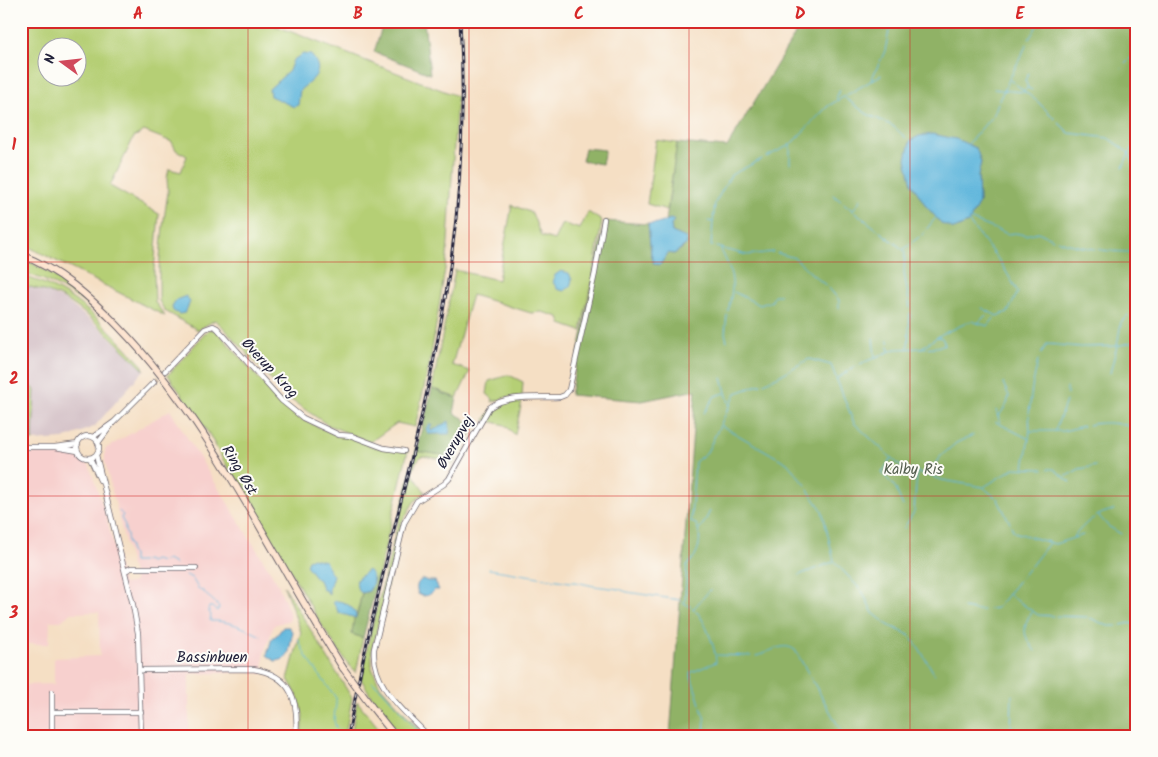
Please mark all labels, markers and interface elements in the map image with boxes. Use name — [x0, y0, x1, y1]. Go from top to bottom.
text: A — [133, 2, 143, 27]
text: B — [353, 2, 363, 27]
text: C — [574, 2, 584, 27]
text: D — [795, 2, 806, 27]
text: E — [1016, 2, 1026, 27]
north arrow — [38, 38, 88, 88]
text: N — [39, 52, 62, 66]
text: 1 — [12, 133, 17, 158]
street label: Øverup Krog — [235, 333, 304, 404]
text: 2 — [9, 367, 19, 392]
street label: Øverupvej — [431, 410, 481, 474]
street label: Ring Øst — [215, 441, 264, 500]
park label: Kalby Ris — [883, 458, 943, 482]
text: 3 — [9, 601, 19, 626]
street label: Bassinbuen — [177, 646, 247, 670]

